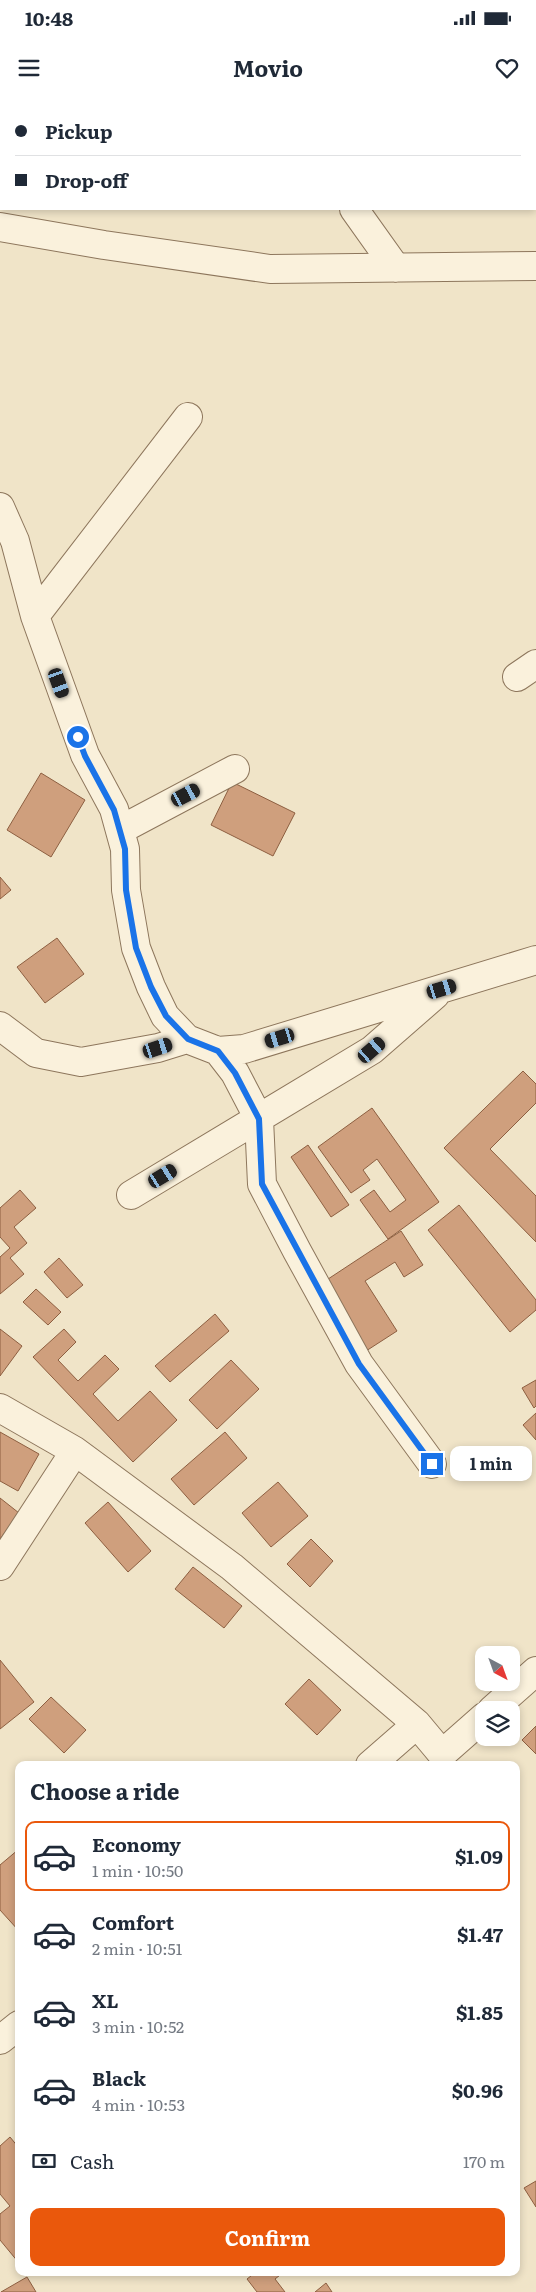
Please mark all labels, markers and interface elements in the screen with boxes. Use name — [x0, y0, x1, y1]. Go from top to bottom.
text: 10:48 — [25, 4, 73, 32]
text: Movio — [233, 51, 303, 84]
icon: menu — [15, 54, 43, 82]
icon: heart — [493, 54, 521, 82]
text: Pickup — [45, 117, 113, 145]
text: Drop-off — [45, 166, 128, 194]
car — [46, 666, 71, 700]
route start — [67, 726, 89, 748]
car — [169, 781, 202, 809]
car — [425, 977, 458, 1001]
car — [263, 1026, 296, 1050]
car — [355, 1034, 388, 1066]
car — [141, 1036, 174, 1060]
car — [146, 1162, 179, 1190]
callout: 1 min — [450, 1446, 532, 1482]
text: 1 min — [470, 1451, 512, 1475]
route end — [421, 1453, 443, 1475]
north arrow — [475, 1646, 520, 1691]
map controls — [475, 1646, 520, 1746]
button: layers — [475, 1701, 520, 1746]
text: Choose a ride — [30, 1774, 179, 1807]
text: Economy — [92, 1830, 181, 1858]
icon: car — [32, 1834, 77, 1879]
text: $1.09 — [455, 1842, 503, 1870]
text: 1 min · 10:50 — [92, 1858, 183, 1882]
text: Comfort — [92, 1908, 174, 1936]
icon: car — [32, 1912, 77, 1957]
text: $1.47 — [457, 1920, 503, 1948]
text: 2 min · 10:51 — [92, 1936, 182, 1960]
text: XL — [92, 1986, 119, 2014]
icon: car — [32, 1990, 77, 2035]
text: $1.85 — [456, 1998, 503, 2026]
text: 3 min · 10:52 — [92, 2014, 184, 2038]
text: Black — [92, 2064, 146, 2092]
icon: car — [32, 2068, 77, 2113]
text: $0.96 — [452, 2076, 503, 2104]
text: 4 min · 10:53 — [92, 2092, 185, 2116]
icon: cash — [30, 2147, 58, 2175]
text: Cash — [70, 2147, 114, 2175]
text: 170 m — [463, 2149, 505, 2173]
button: Confirm — [30, 2208, 505, 2266]

